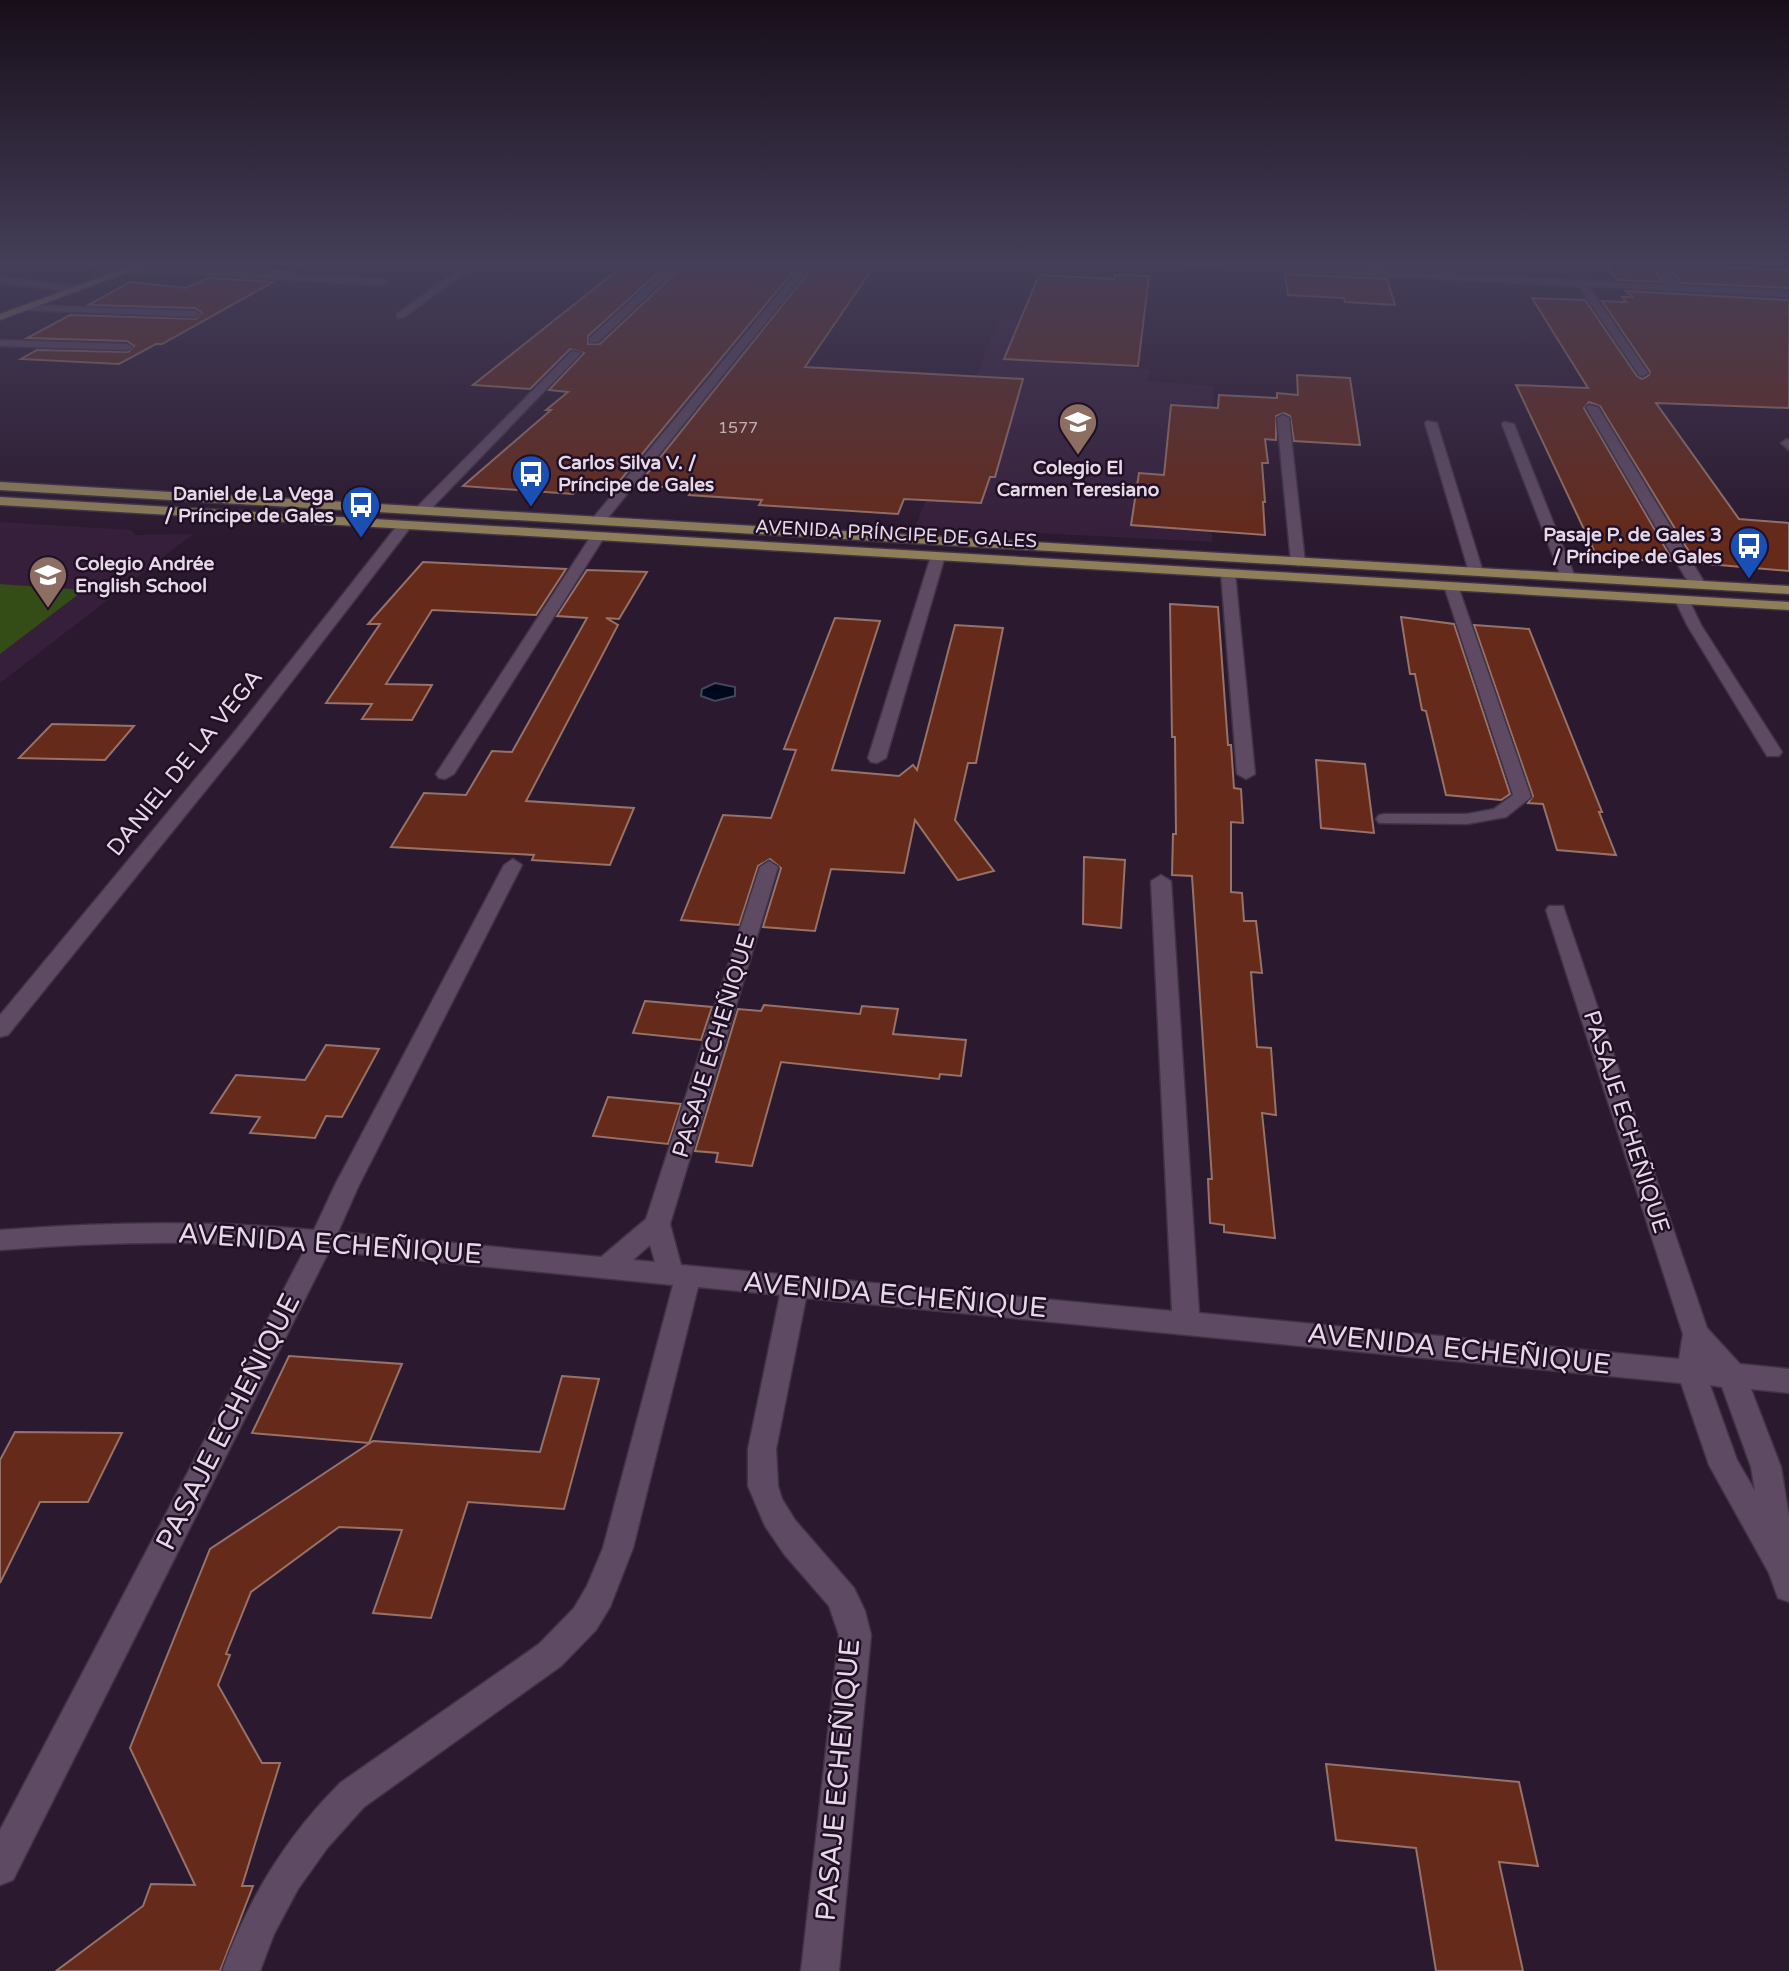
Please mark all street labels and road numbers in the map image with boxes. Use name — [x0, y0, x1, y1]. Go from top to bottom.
street label: AVENIDA PRÍNCIPE DE GALES — [754, 515, 1038, 552]
street label: DANIEL DE LA VEGA — [101, 664, 269, 862]
street label: PASAJE ECHEÑIQUE — [667, 931, 761, 1161]
street label: PASAJE ECHEÑIQUE — [1577, 1007, 1675, 1237]
street label: AVENIDA ECHEÑIQUE — [177, 1216, 483, 1272]
street label: AVENIDA ECHEÑIQUE — [742, 1265, 1048, 1325]
street label: PASAJE ECHEÑIQUE — [149, 1288, 307, 1556]
street label: AVENIDA ECHEÑIQUE — [1306, 1316, 1612, 1382]
street label: PASAJE ECHEÑIQUE — [809, 1637, 867, 1923]

